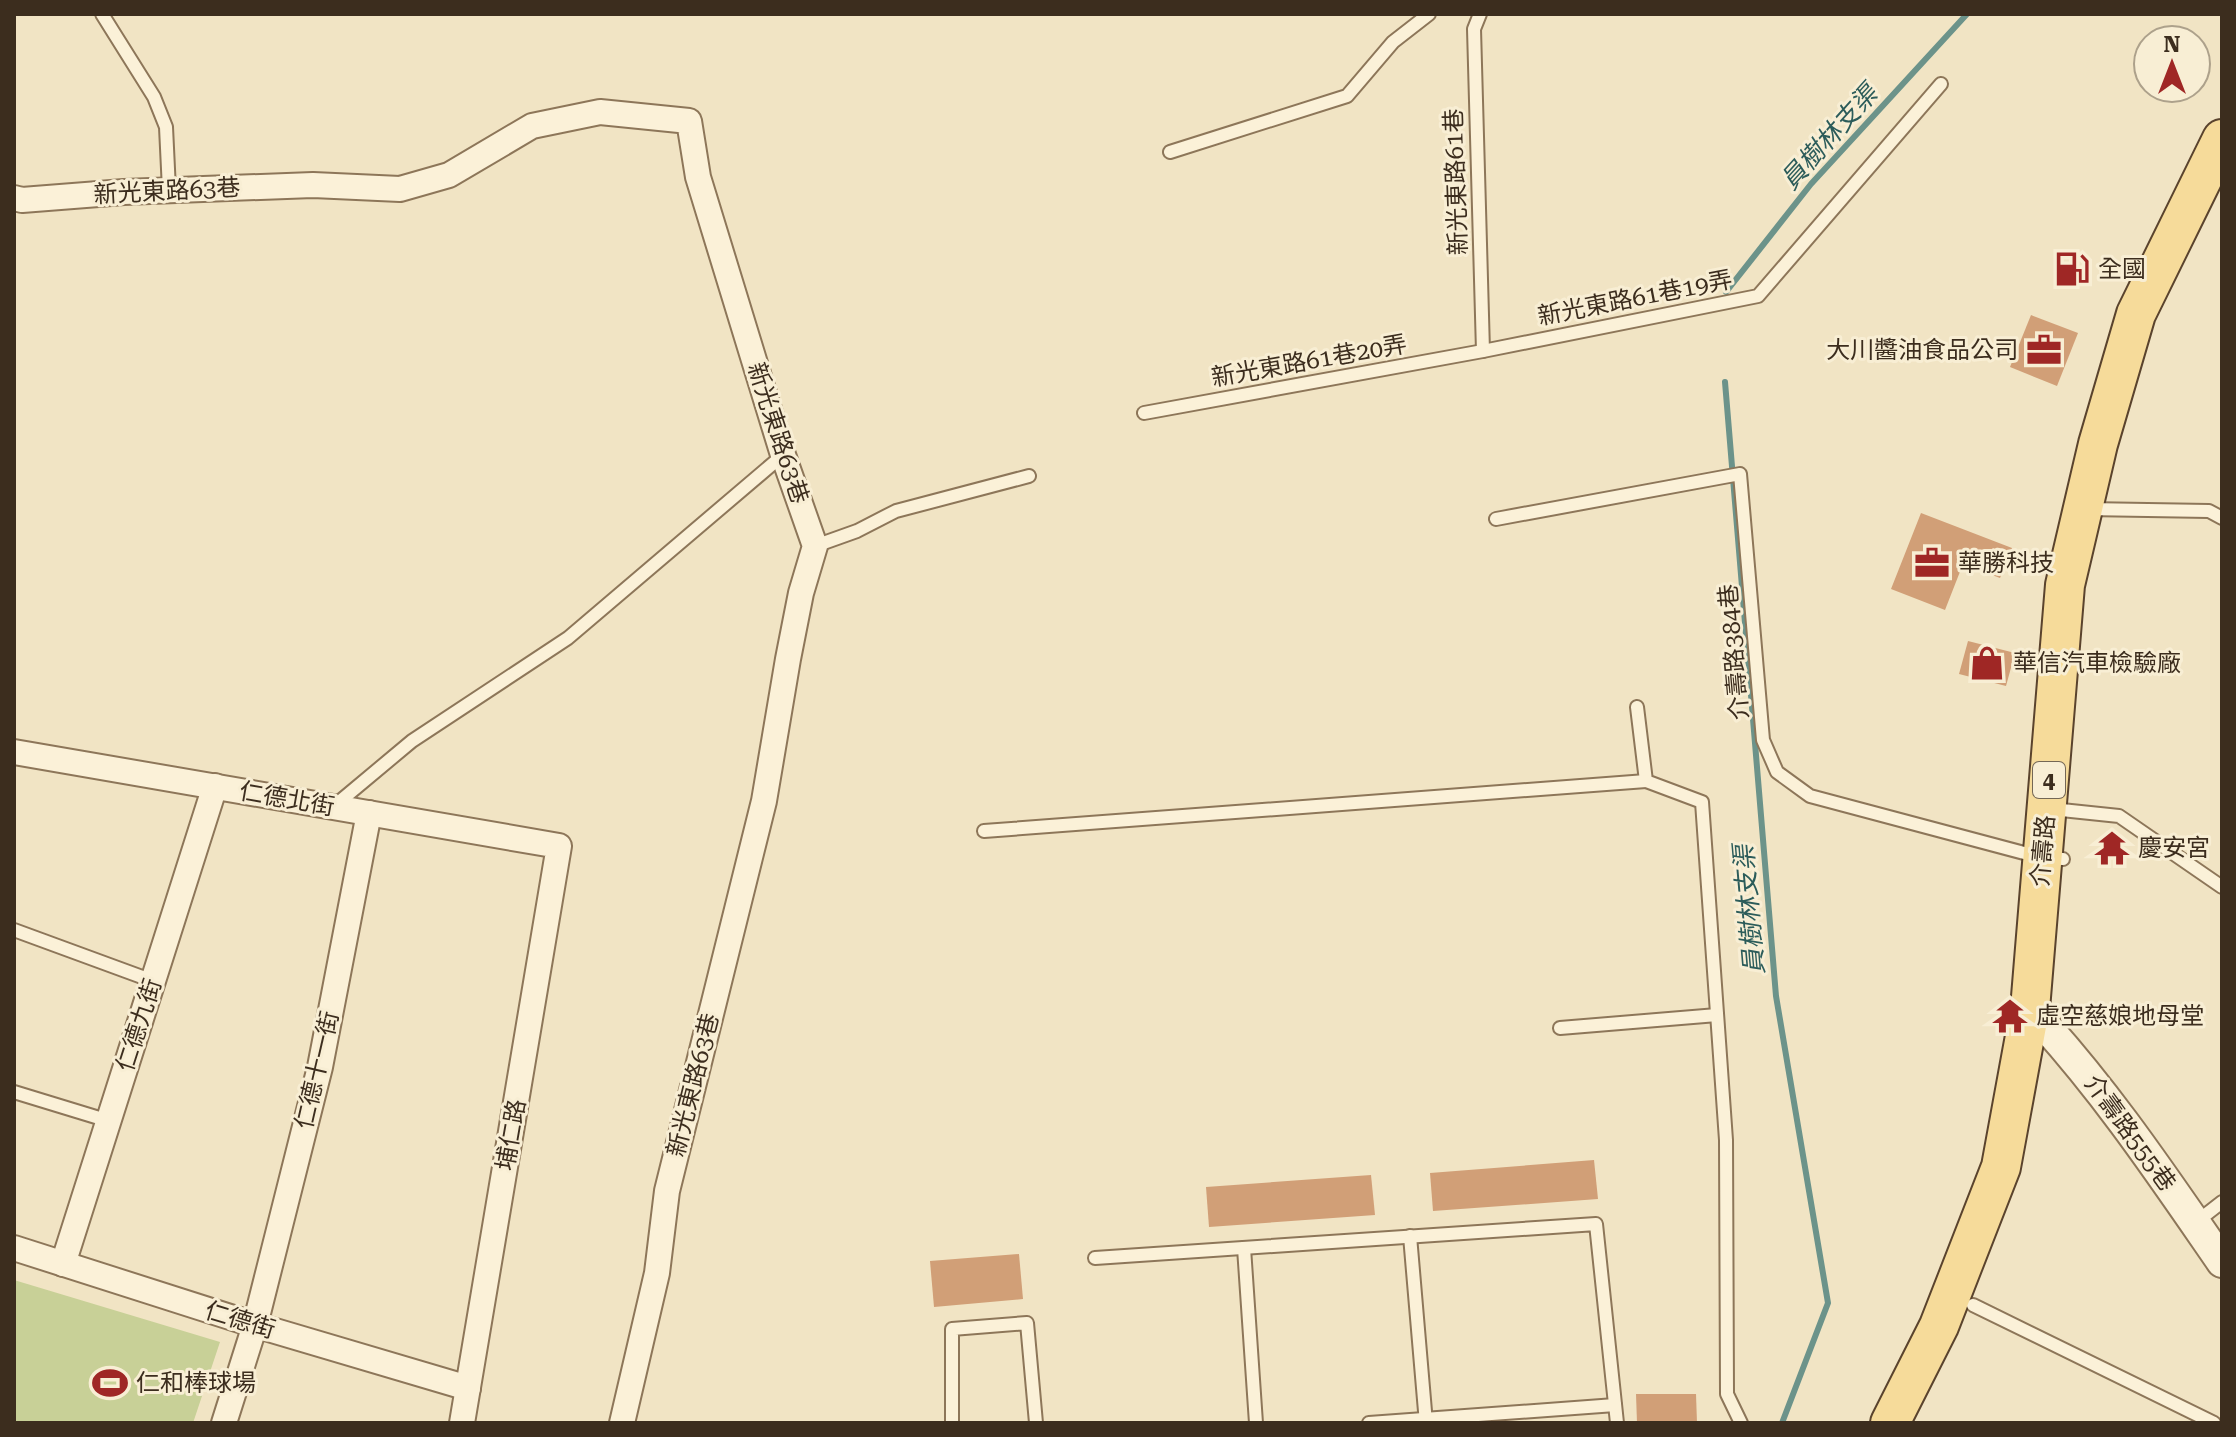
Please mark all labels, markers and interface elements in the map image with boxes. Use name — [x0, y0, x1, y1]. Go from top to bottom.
north arrow — [2132, 24, 2212, 104]
text: N — [2164, 32, 2181, 57]
water label: 員樹林支渠 — [1774, 76, 1886, 195]
street label: 新光東路61巷 — [1439, 108, 1473, 256]
street label: 新光東路63巷 — [93, 173, 241, 209]
fuel station icon: 全國 — [2053, 250, 2091, 288]
place label: 全國 — [2098, 255, 2146, 283]
street label: 新光東路61巷19弄 — [1535, 265, 1735, 331]
street label: 新光東路61巷20弄 — [1209, 330, 1409, 392]
office icon: 大川醬油食品公司 — [2025, 331, 2063, 369]
place label: 大川醬油食品公司 — [1826, 336, 2018, 364]
street label: 新光東路63巷 — [742, 359, 814, 507]
office icon: 華勝科技 — [1913, 544, 1951, 582]
place label: 華勝科技 — [1958, 549, 2054, 577]
street label: 介壽路384巷 — [1714, 583, 1754, 721]
shop icon: 華信汽車檢驗廠 — [1968, 644, 2006, 682]
place label: 華信汽車檢驗廠 — [2013, 649, 2181, 677]
road number: 4 — [2033, 762, 2065, 798]
street label: 仁德北街 — [237, 777, 337, 821]
street label: 介壽路 — [2026, 814, 2060, 888]
temple icon: 慶安宮 — [2093, 829, 2131, 867]
place label: 慶安宮 — [2138, 834, 2210, 862]
water label: 員樹林支渠 — [1728, 840, 1770, 976]
street label: 仁德九街 — [111, 975, 167, 1075]
temple icon: 虛空慈娘地母堂 — [1991, 997, 2029, 1035]
place label: 虛空慈娘地母堂 — [2036, 1002, 2204, 1030]
street label: 仁德十一街 — [290, 1008, 344, 1132]
street label: 新光東路63巷 — [662, 1010, 724, 1160]
street label: 介壽路555巷 — [2079, 1070, 2181, 1196]
street label: 埔仁路 — [491, 1097, 531, 1173]
street label: 仁德街 — [201, 1296, 279, 1344]
sports icon: 仁和棒球場 — [91, 1364, 129, 1402]
place label: 仁和棒球場 — [136, 1369, 256, 1397]

